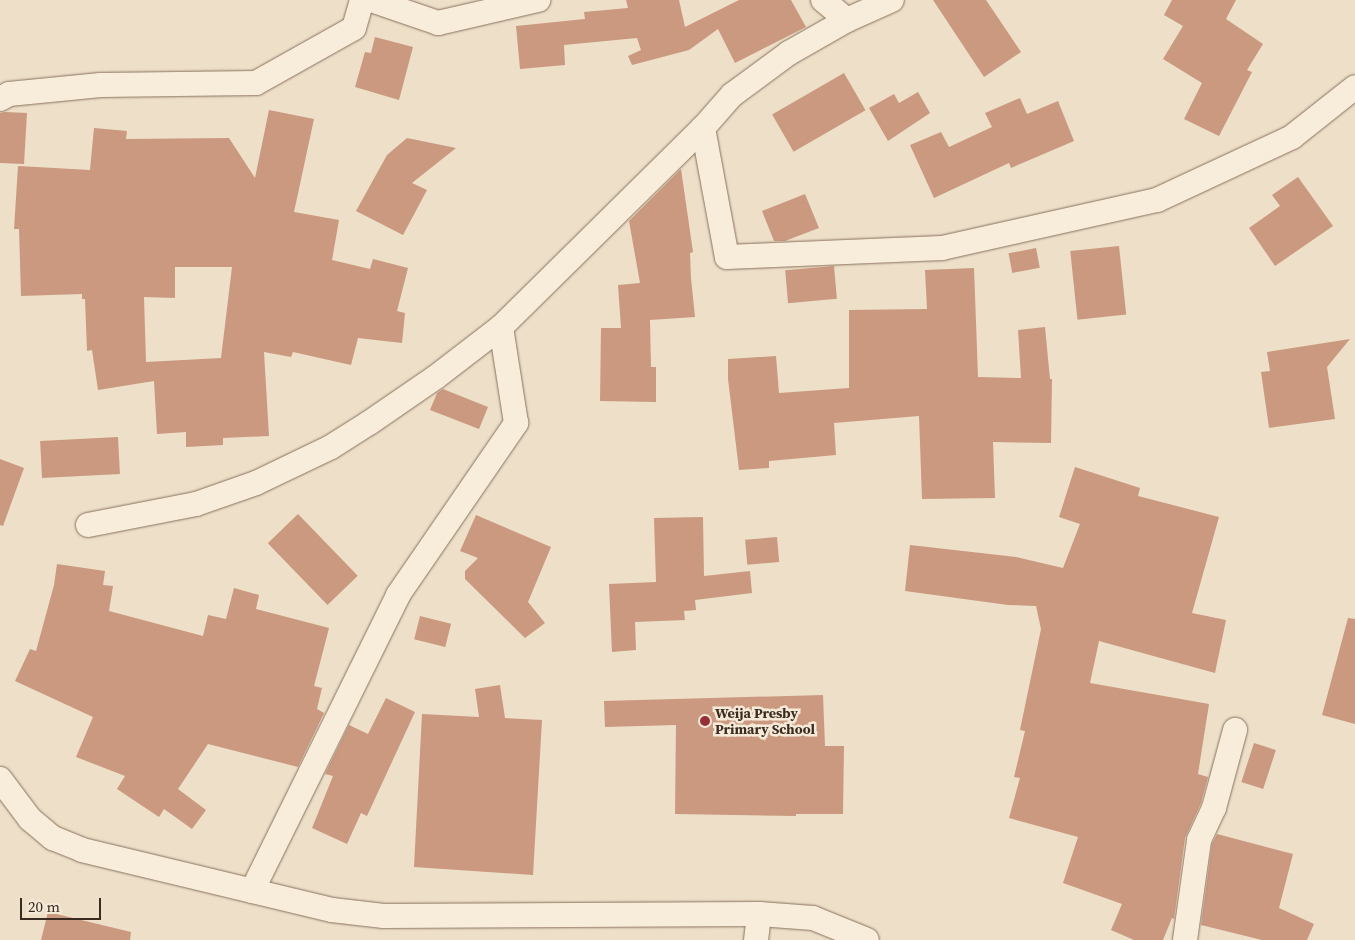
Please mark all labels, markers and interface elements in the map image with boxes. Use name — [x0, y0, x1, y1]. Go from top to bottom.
place label: Weija Presby Primary School — [715, 705, 815, 738]
marker: Weija Presby Primary School — [699, 715, 711, 727]
scale bar — [22, 888, 104, 920]
text: 20 m — [28, 896, 60, 917]

